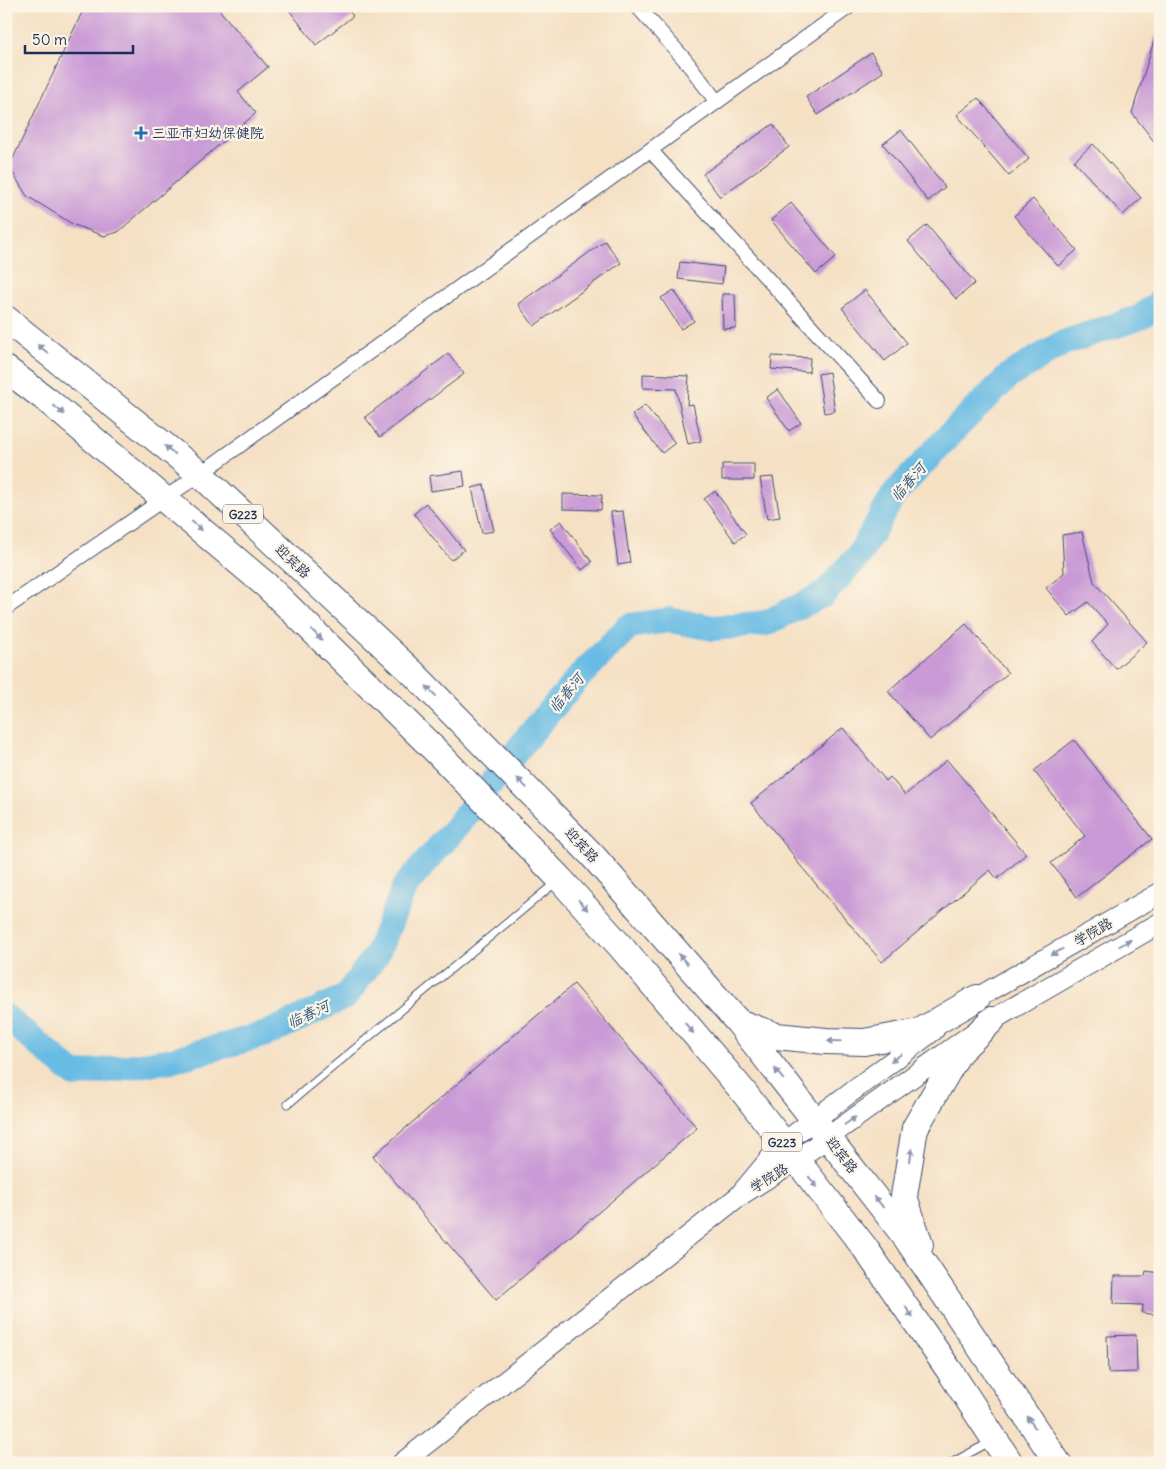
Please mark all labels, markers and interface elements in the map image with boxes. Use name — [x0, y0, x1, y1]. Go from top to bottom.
scale bar — [25, 22, 132, 54]
text: 50 m — [32, 30, 67, 49]
place label: 三亚市妇幼保健院 — [152, 124, 264, 142]
marker: 三亚市妇幼保健院 — [134, 126, 148, 140]
one-way arrow — [37, 343, 50, 354]
one-way arrow — [52, 405, 65, 416]
one-way arrow — [163, 445, 177, 455]
water label: 临春河 — [886, 457, 932, 505]
road number: G223 — [223, 504, 263, 524]
one-way arrow — [190, 520, 203, 531]
street label: 迎宾路 — [272, 540, 314, 582]
one-way arrow — [311, 629, 323, 641]
water label: 临春河 — [544, 667, 590, 716]
one-way arrow — [425, 685, 437, 697]
one-way arrow — [516, 778, 528, 790]
street label: 迎宾路 — [561, 824, 603, 866]
one-way arrow — [577, 898, 589, 910]
street label: 学院路 — [1070, 914, 1116, 950]
one-way arrow — [1118, 938, 1131, 947]
one-way arrow — [1050, 948, 1063, 957]
one-way arrow — [678, 953, 689, 965]
water label: 临春河 — [284, 995, 335, 1032]
one-way arrow — [684, 1021, 695, 1034]
one-way arrow — [825, 1037, 841, 1045]
one-way arrow — [890, 1053, 903, 1064]
one-way arrow — [773, 1068, 784, 1081]
one-way arrow — [843, 1116, 857, 1126]
road number: G223 — [762, 1132, 802, 1152]
street label: 迎宾路 — [822, 1133, 862, 1177]
one-way arrow — [907, 1147, 915, 1163]
street label: 学院路 — [746, 1159, 792, 1197]
one-way arrow — [808, 1175, 818, 1189]
one-way arrow — [874, 1195, 884, 1209]
one-way arrow — [905, 1306, 914, 1319]
one-way arrow — [1026, 1416, 1036, 1429]

